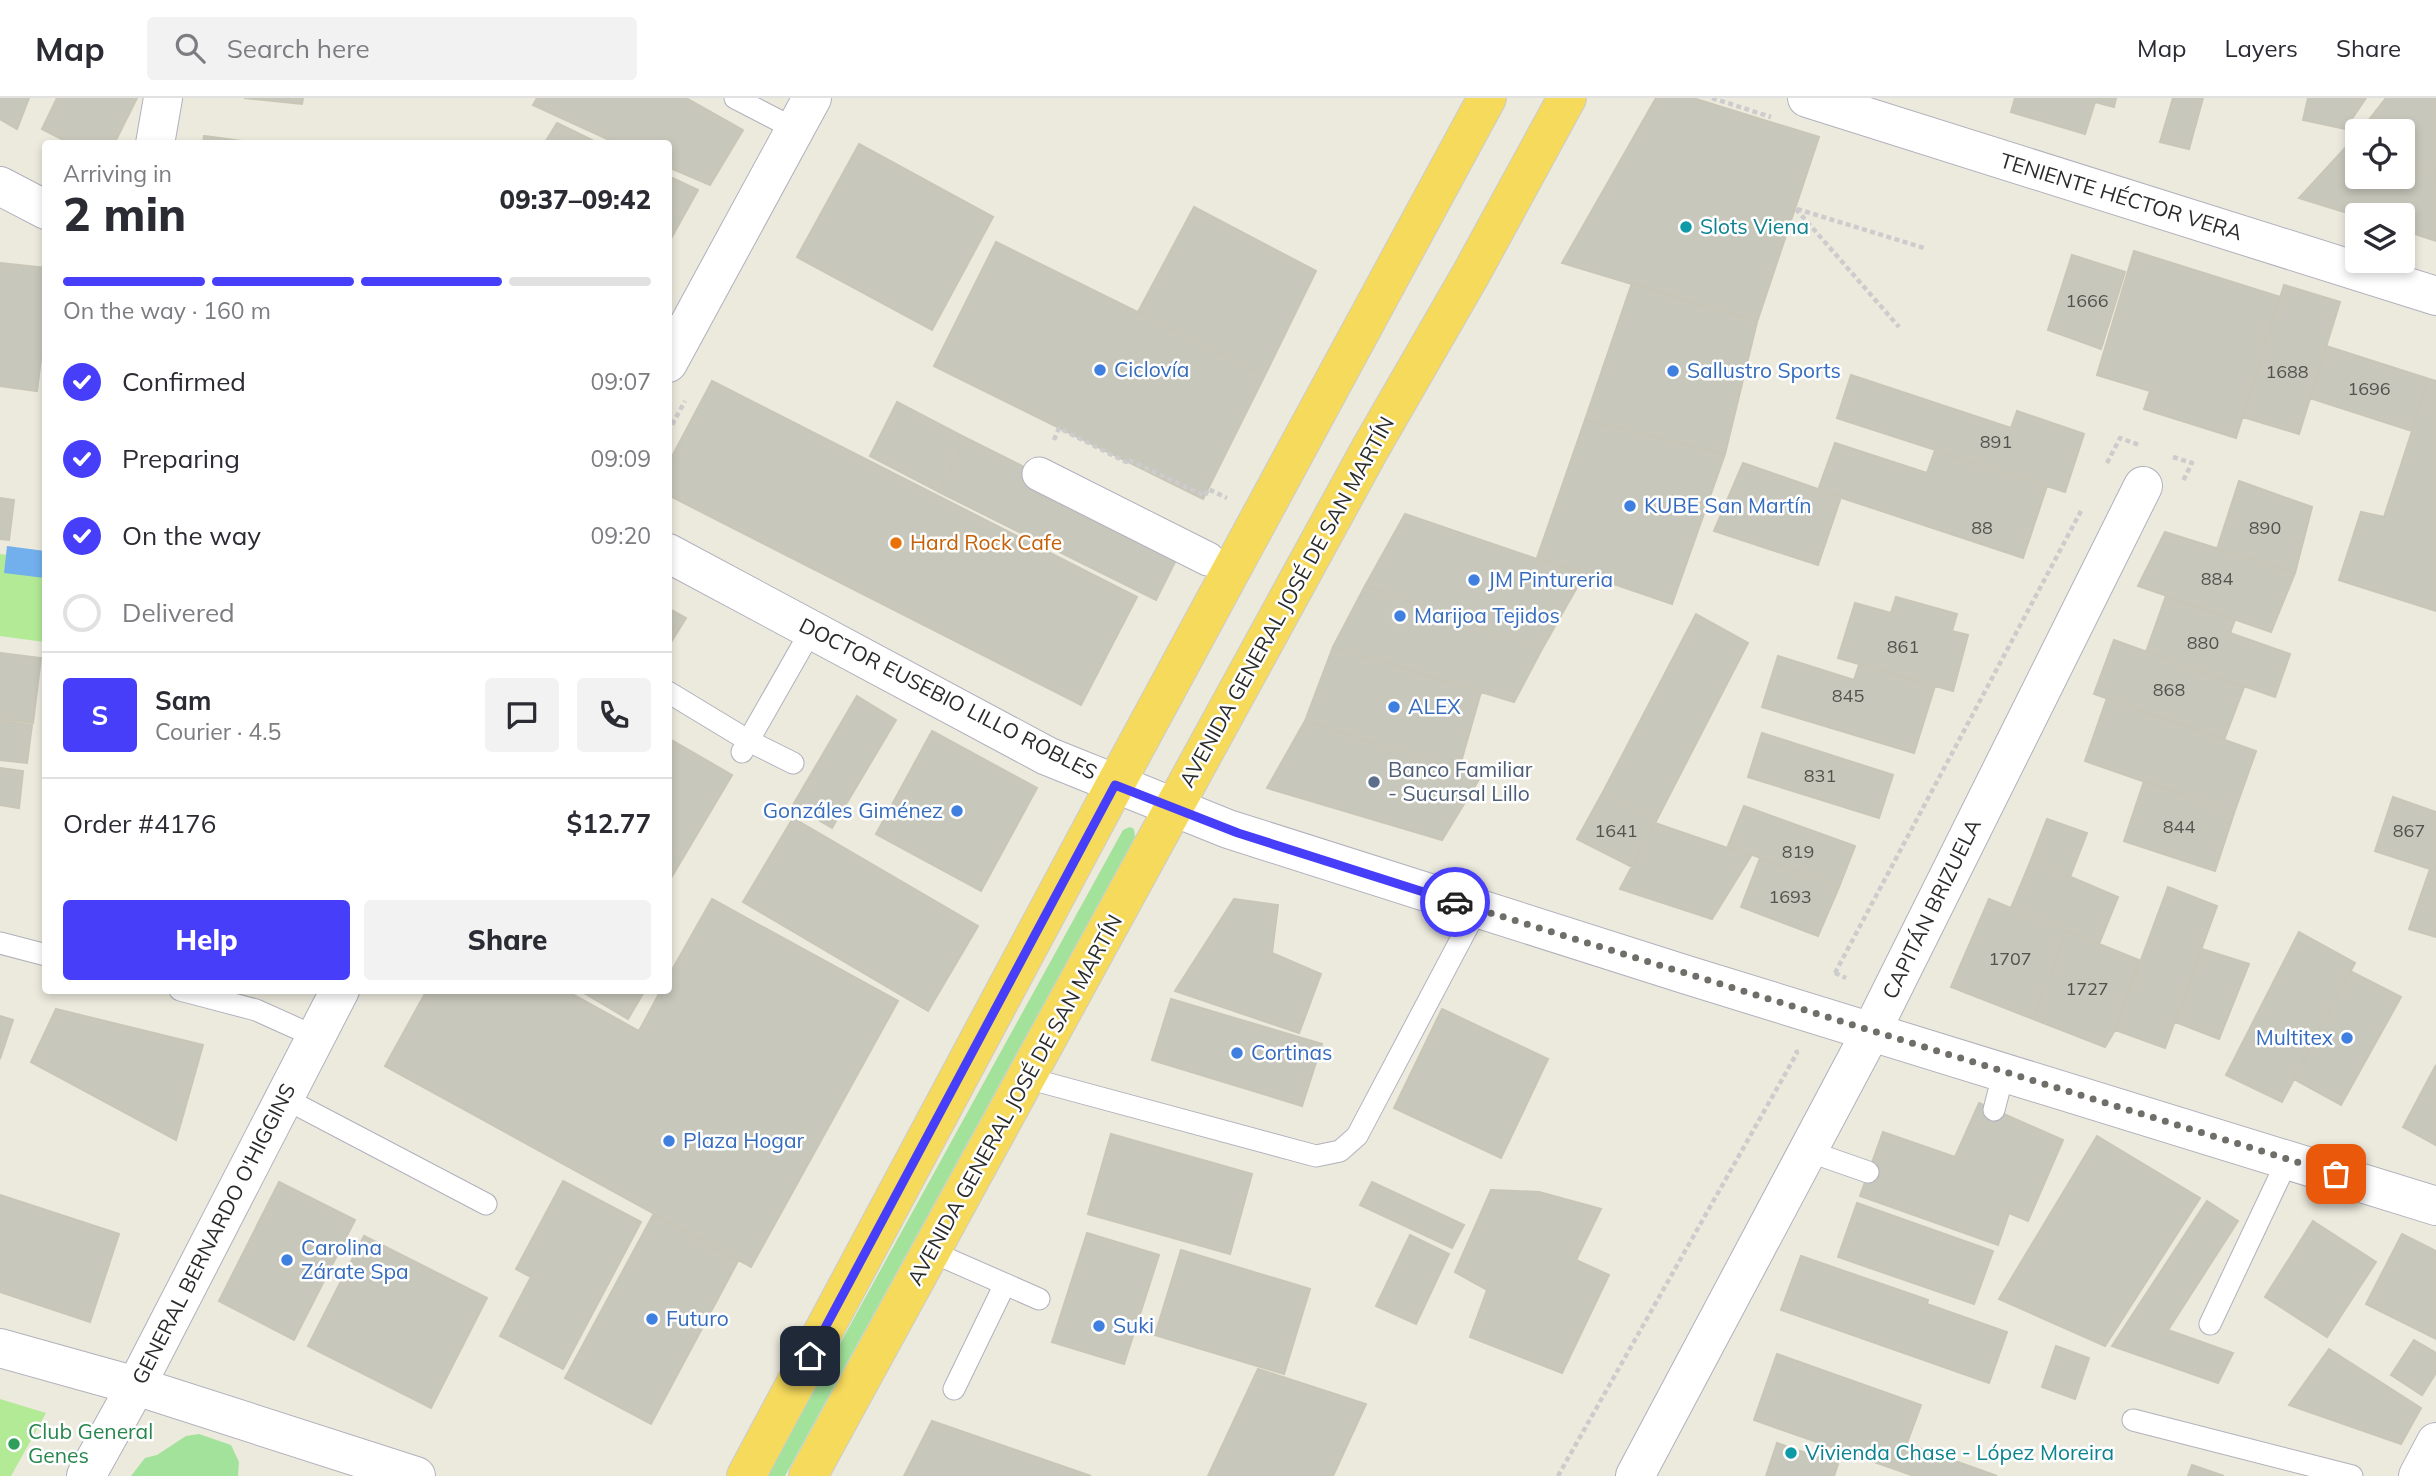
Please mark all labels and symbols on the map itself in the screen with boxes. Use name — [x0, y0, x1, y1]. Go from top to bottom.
street label: TENIENTE HÉCTOR VERA — [1997, 147, 2246, 245]
place label: Slots Viena — [1700, 213, 1809, 239]
marker: Slots Viena — [1678, 219, 1694, 235]
house number: 1666 — [2065, 289, 2109, 312]
place label: Ciclovía — [1114, 356, 1189, 382]
place label: Sallustro Sports — [1687, 357, 1841, 383]
house number: 1688 — [2265, 360, 2309, 383]
marker: Ciclovía — [1092, 362, 1108, 378]
marker: Sallustro Sports — [1665, 363, 1681, 379]
house number: 1696 — [2347, 377, 2391, 400]
street label: AVENIDA GENERAL JOSÉ DE SAN MARTÍN — [1173, 412, 1399, 791]
house number: 891 — [1980, 430, 2012, 453]
place label: KUBE San Martín — [1644, 492, 1811, 518]
marker: KUBE San Martín — [1622, 498, 1638, 514]
house number: 88 — [1971, 516, 1993, 539]
house number: 890 — [2249, 516, 2281, 539]
place label: Hard Rock Cafe — [910, 529, 1062, 555]
marker: Hard Rock Cafe — [888, 535, 904, 551]
place label: JM Pintureria — [1488, 566, 1613, 592]
house number: 884 — [2201, 567, 2233, 590]
marker: JM Pintureria — [1466, 572, 1482, 588]
place label: Marijoa Tejidos — [1414, 602, 1560, 628]
marker: Marijoa Tejidos — [1392, 608, 1408, 624]
street label: DOCTOR EUSEBIO LILLO ROBLES — [795, 611, 1102, 785]
house number: 880 — [2187, 631, 2219, 654]
house number: 861 — [1887, 635, 1919, 658]
house number: 868 — [2153, 678, 2185, 701]
house number: 845 — [1832, 684, 1864, 707]
place label: ALEX — [1408, 693, 1461, 719]
marker: ALEX — [1386, 699, 1402, 715]
place label: Banco Familiar - Sucursal Lillo — [1388, 756, 1533, 806]
house number: 831 — [1804, 764, 1836, 787]
marker: Banco Familiar - Sucursal Lillo — [1366, 774, 1382, 790]
place label: Gonzáles Giménez — [763, 797, 943, 823]
marker: Gonzáles Giménez — [949, 803, 965, 819]
street label: CAPITÁN BRIZUELA — [1876, 814, 1986, 1003]
house number: 844 — [2163, 815, 2195, 838]
house number: 1641 — [1594, 819, 1638, 842]
house number: 867 — [2393, 819, 2425, 842]
house number: 819 — [1782, 840, 1814, 863]
courier — [1420, 867, 1490, 937]
house number: 1693 — [1768, 885, 1812, 908]
street label: AVENIDA GENERAL JOSÉ DE SAN MARTÍN — [901, 910, 1127, 1289]
house number: 1707 — [1988, 947, 2032, 970]
house number: 1727 — [2065, 977, 2109, 1000]
place label: Multitex — [2256, 1024, 2333, 1050]
marker: Multitex — [2339, 1030, 2355, 1046]
place label: Cortinas — [1251, 1039, 1332, 1065]
marker: Cortinas — [1229, 1045, 1245, 1061]
street label: GENERAL BERNARDO O'HIGGINS — [126, 1079, 300, 1388]
place label: Plaza Hogar — [683, 1127, 804, 1153]
marker: Plaza Hogar — [661, 1133, 677, 1149]
pin — [2306, 1144, 2366, 1204]
place label: Carolina Zárate Spa — [301, 1234, 409, 1284]
marker: Carolina Zárate Spa — [279, 1252, 295, 1268]
place label: Futuro — [666, 1305, 729, 1331]
marker: Futuro — [644, 1311, 660, 1327]
place label: Suki — [1113, 1312, 1154, 1338]
marker: Suki — [1091, 1318, 1107, 1334]
pin — [780, 1326, 840, 1386]
place label: Club General Genes — [28, 1418, 153, 1468]
marker: Club General Genes — [6, 1436, 22, 1452]
place label: Vivienda Chase - López Moreira — [1805, 1439, 2114, 1465]
marker: Vivienda Chase - López Moreira — [1783, 1445, 1799, 1461]

